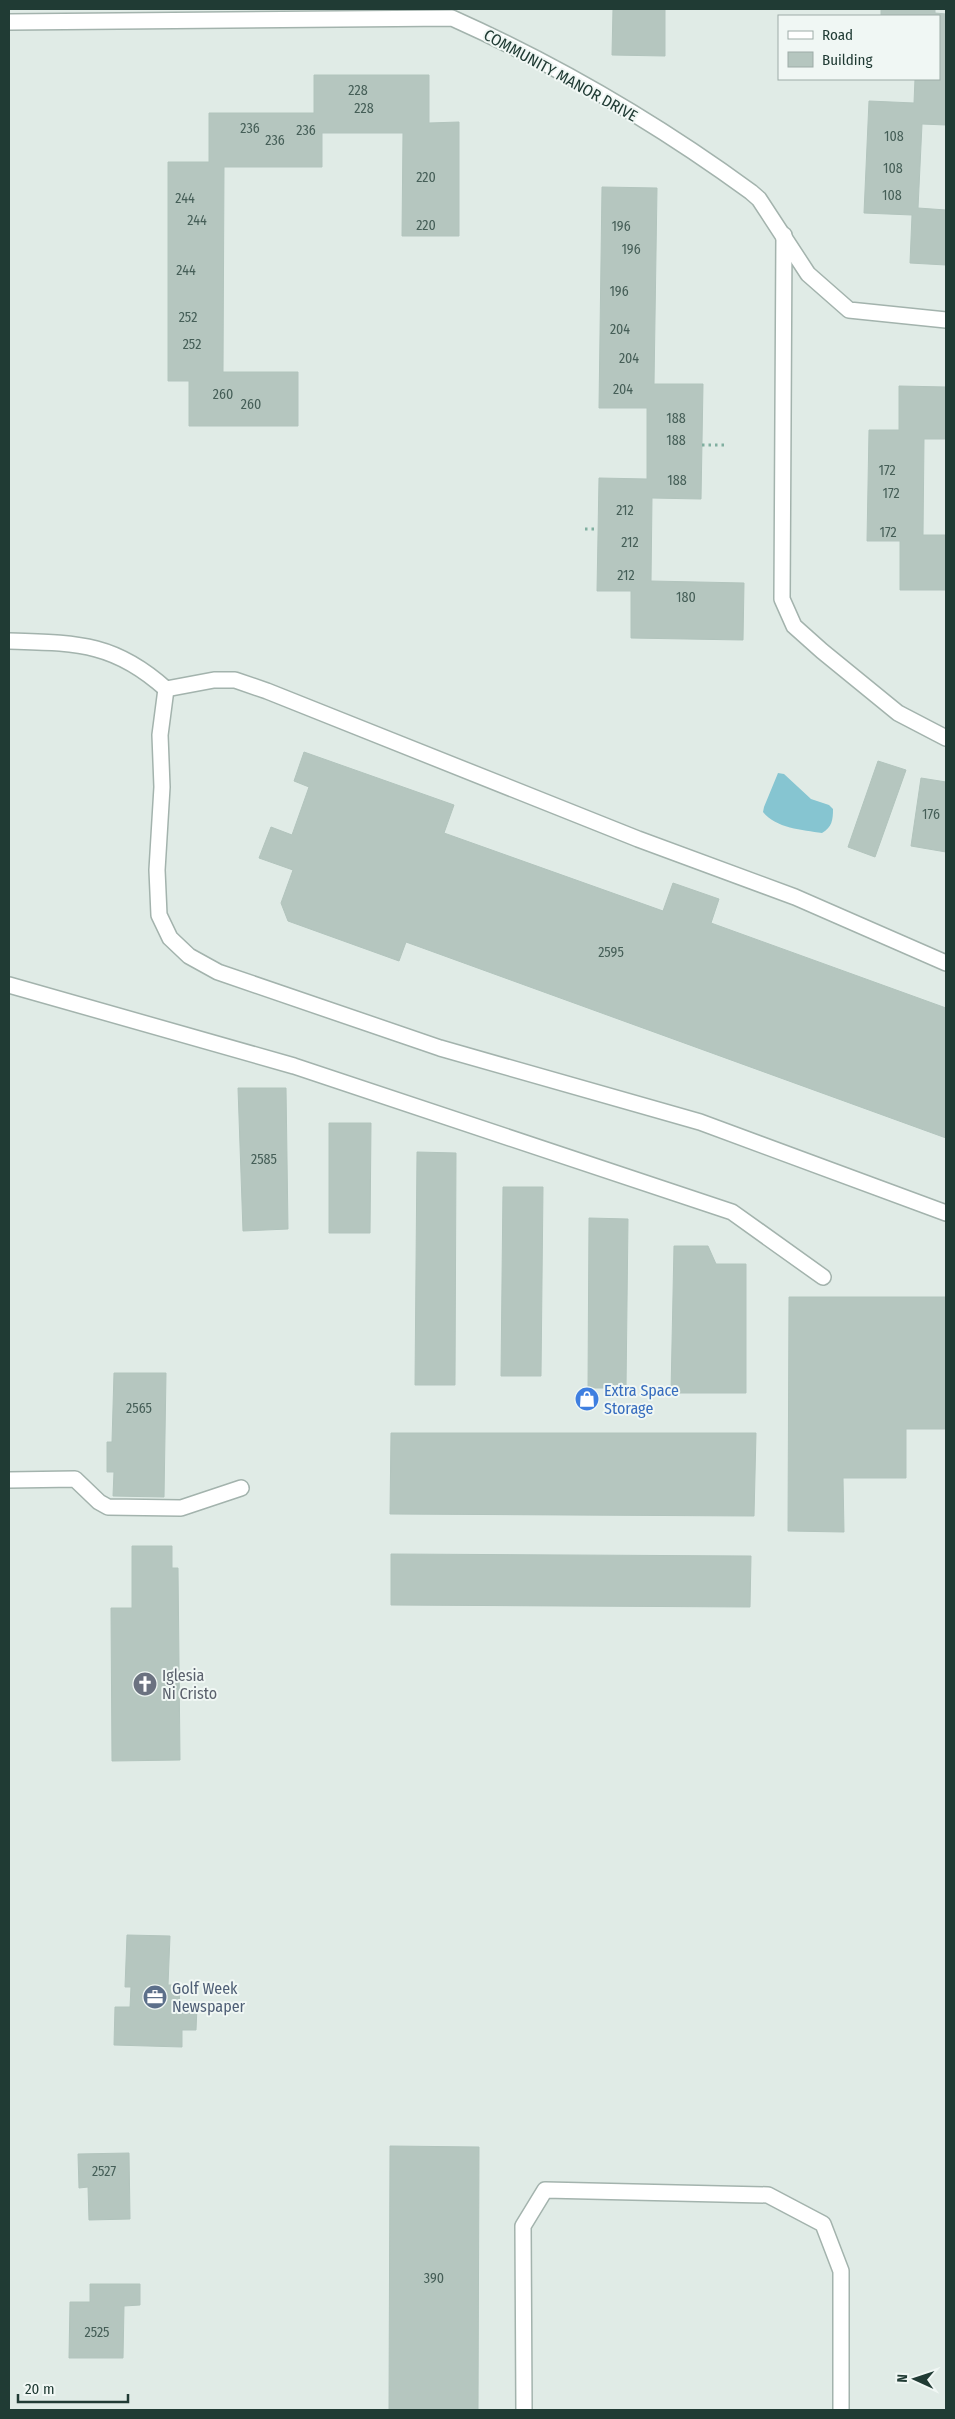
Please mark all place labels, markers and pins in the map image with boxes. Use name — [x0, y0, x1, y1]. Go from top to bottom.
place label: Extra Space Storage — [604, 1381, 679, 1418]
shop icon: Extra Space Storage — [574, 1386, 600, 1412]
place label: Iglesia Ni Cristo — [162, 1666, 217, 1703]
church icon: Iglesia Ni Cristo — [132, 1671, 158, 1697]
place label: Golf Week Newspaper — [172, 1979, 246, 2016]
office icon: Golf Week Newspaper — [142, 1984, 168, 2010]

